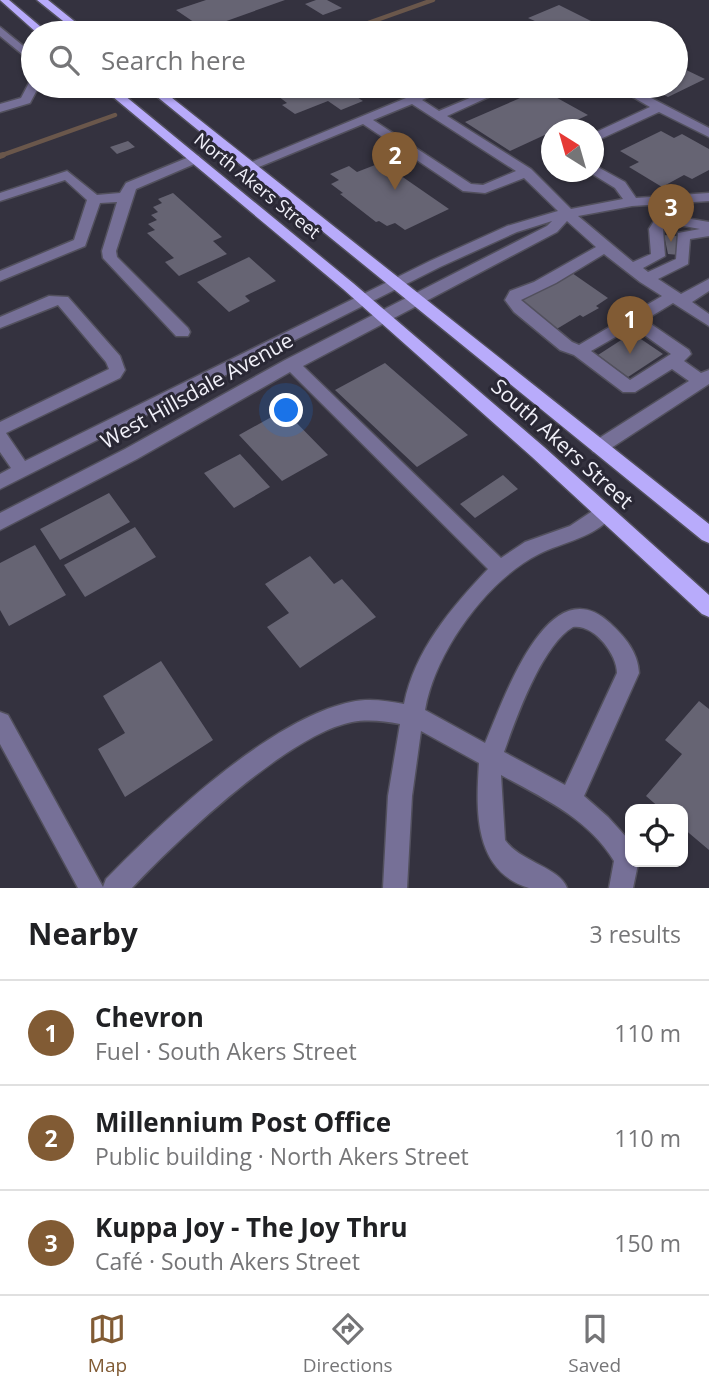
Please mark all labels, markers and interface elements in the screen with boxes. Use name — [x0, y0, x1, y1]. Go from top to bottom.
search box — [21, 21, 688, 98]
icon: search — [45, 41, 83, 79]
text: Search here — [101, 42, 246, 78]
north arrow — [541, 119, 604, 182]
street label: North Akers Street — [190, 127, 326, 244]
pin: 2 — [372, 132, 418, 190]
pin: 3 — [648, 184, 694, 242]
pin: 1 — [607, 296, 653, 354]
street label: West Hillsdale Avenue — [95, 326, 298, 455]
street label: South Akers Street — [486, 372, 640, 514]
your location — [269, 393, 303, 427]
map controls — [625, 804, 688, 867]
button: locate — [625, 804, 688, 867]
text: Nearby — [28, 913, 138, 954]
text: 3 results — [590, 918, 681, 950]
text: Chevron — [95, 999, 204, 1035]
text: 1 — [44, 1017, 58, 1049]
text: 110 m — [614, 1017, 681, 1049]
text: Fuel · South Akers Street — [95, 1035, 357, 1067]
text: Millennium Post Office — [95, 1104, 391, 1140]
text: 2 — [44, 1122, 58, 1154]
text: 110 m — [614, 1122, 681, 1154]
text: Public building · North Akers Street — [95, 1140, 469, 1172]
text: Kuppa Joy - The Joy Thru — [95, 1209, 408, 1245]
text: 3 — [44, 1227, 58, 1259]
text: 150 m — [614, 1227, 681, 1259]
text: Café · South Akers Street — [95, 1245, 360, 1277]
tab: Map — [88, 1310, 127, 1378]
tab: Directions — [303, 1310, 393, 1378]
tab: Saved — [568, 1310, 621, 1378]

